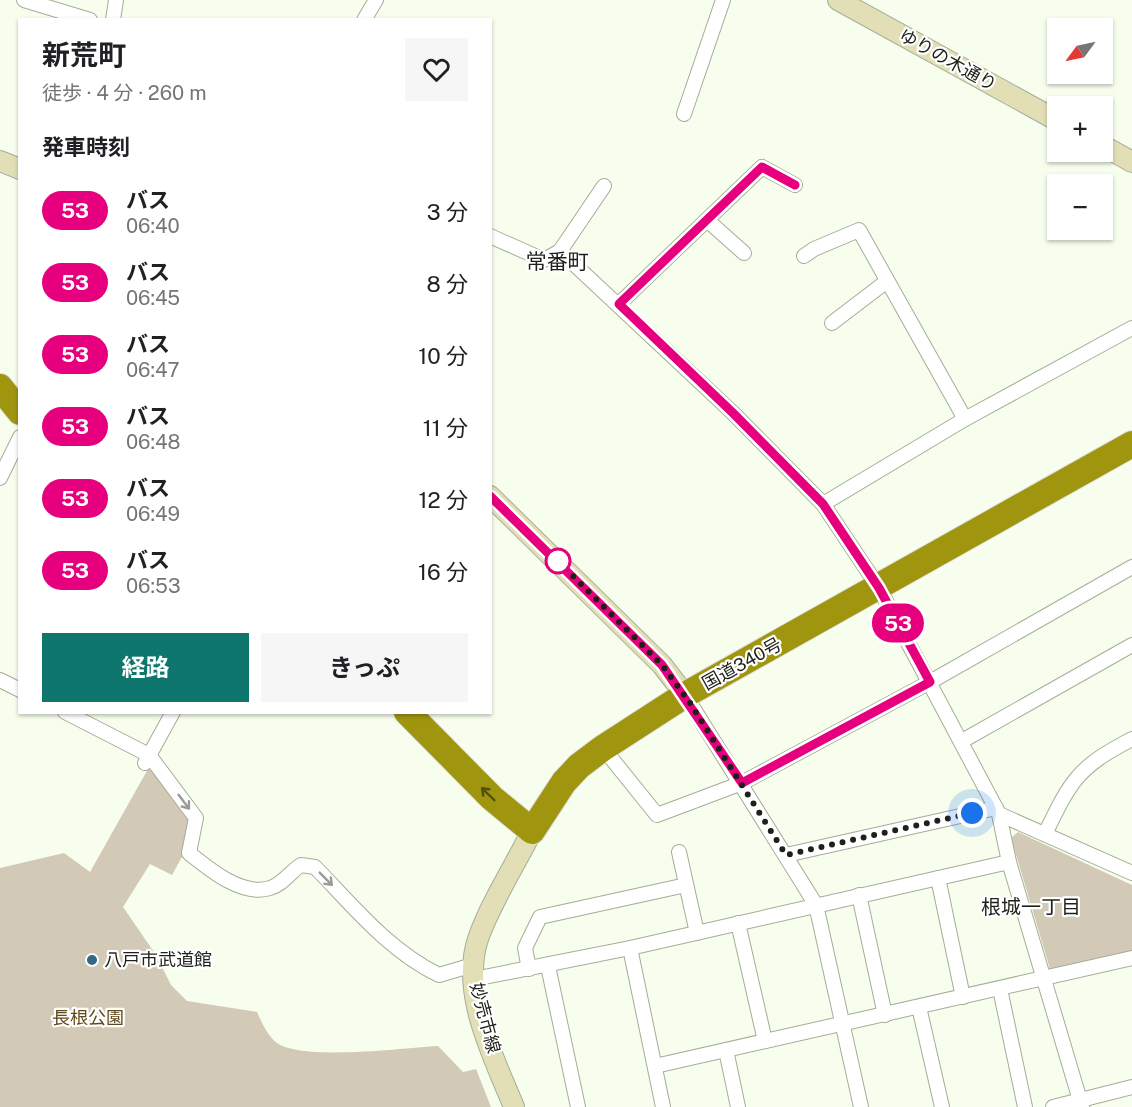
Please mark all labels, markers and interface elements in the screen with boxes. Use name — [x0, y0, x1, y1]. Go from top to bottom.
north arrow — [1047, 18, 1113, 84]
map controls — [1047, 18, 1113, 240]
street label: ゆりの木通り — [896, 24, 1001, 95]
text: 新荒町 — [42, 38, 126, 71]
button: heart — [405, 38, 468, 101]
text: 徒歩 · 4 分 · 260 m — [42, 81, 206, 105]
button: + — [1047, 96, 1113, 162]
text: 発車時刻 — [42, 134, 130, 160]
button: − — [1047, 174, 1113, 240]
text: バス — [126, 187, 170, 213]
text: 53 — [61, 198, 89, 223]
text: 3 分 — [427, 199, 468, 225]
text: 06:40 — [126, 214, 180, 238]
district label: 常番町 — [526, 249, 589, 274]
text: バス — [126, 259, 170, 285]
text: 53 — [61, 270, 89, 295]
text: 8 分 — [426, 271, 468, 297]
text: 06:45 — [126, 286, 180, 310]
text: バス — [126, 331, 170, 357]
text: 53 — [61, 342, 89, 367]
text: 10 分 — [418, 343, 468, 369]
text: 06:47 — [126, 358, 180, 382]
text: バス — [126, 403, 170, 429]
text: 53 — [61, 414, 89, 439]
text: 11 分 — [423, 415, 468, 441]
text: 06:48 — [126, 430, 180, 454]
text: バス — [126, 475, 170, 501]
text: 53 — [61, 486, 89, 511]
text: 12 分 — [419, 487, 468, 513]
text: 06:49 — [126, 502, 180, 526]
text: バス — [126, 547, 170, 573]
unlabelled marker — [545, 548, 571, 574]
text: 53 — [61, 558, 89, 583]
text: 16 分 — [418, 559, 468, 585]
text: 06:53 — [126, 574, 180, 598]
line badge: 53 — [871, 604, 925, 642]
text: 53 — [884, 611, 912, 636]
button: 経路 — [42, 633, 249, 702]
button: きっぷ — [261, 633, 468, 702]
street label: 国道340号 — [698, 633, 785, 694]
one-way arrow — [480, 786, 495, 801]
one-way arrow — [177, 794, 190, 810]
your location — [957, 798, 987, 828]
one-way arrow — [318, 871, 333, 886]
district label: 根城一丁目 — [981, 895, 1081, 919]
place label: 八戸市武道館 — [104, 949, 212, 970]
marker: 八戸市武道館 — [85, 953, 99, 967]
street label: 妙売市線 — [466, 980, 505, 1055]
park label: 長根公園 — [52, 1007, 124, 1028]

